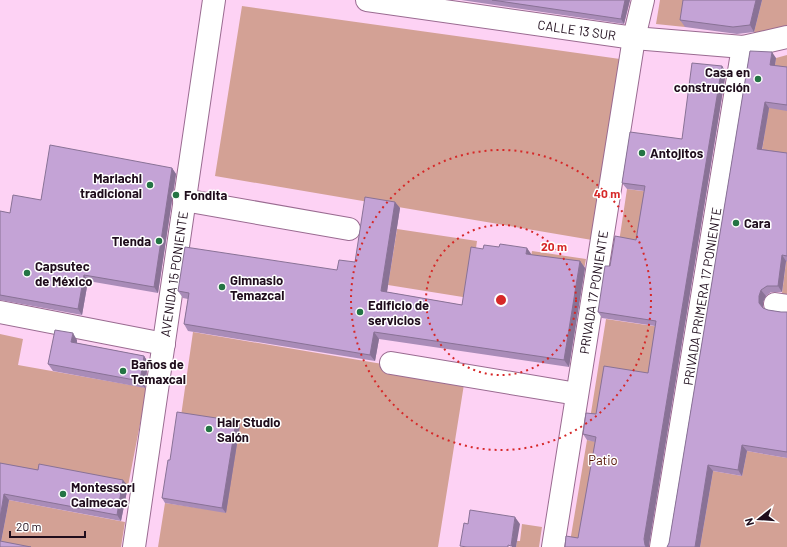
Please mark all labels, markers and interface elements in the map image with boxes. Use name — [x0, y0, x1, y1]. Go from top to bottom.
street label: CALLE 13 SUR — [537, 16, 617, 43]
place label: Casa en construcción — [674, 64, 750, 95]
marker: Casa en construcción — [753, 74, 763, 84]
place label: Antojitos — [650, 145, 704, 161]
marker: Antojitos — [637, 148, 647, 158]
place label: Mariachi tradicional — [80, 170, 142, 201]
marker: Mariachi tradicional — [145, 180, 155, 190]
text: 40 m — [594, 186, 620, 200]
place label: Fondita — [184, 187, 227, 203]
marker: Fondita — [171, 190, 181, 200]
street label: PRIVADA PRIMERA 17 PONIENTE — [680, 206, 725, 387]
street label: AVENIDA 15 PONIENTE — [157, 210, 191, 338]
place label: Cara — [744, 215, 771, 231]
marker: Cara — [731, 218, 741, 228]
street label: PRIVADA 17 PONIENTE — [576, 229, 611, 355]
place label: Tienda — [112, 233, 151, 249]
marker: Tienda — [154, 236, 164, 246]
text: 20 m — [541, 239, 567, 253]
place label: Capsutec de México — [35, 258, 93, 289]
marker: Capsutec de México — [22, 268, 32, 278]
place label: Gimnasio Temazcal — [230, 272, 284, 303]
marker: Gimnasio Temazcal — [217, 282, 227, 292]
centre of rings — [494, 293, 508, 307]
place label: Edificio de servicios — [368, 297, 429, 328]
marker: Edificio de servicios — [355, 307, 365, 317]
place label: Baños de Temaxcal — [131, 356, 186, 387]
marker: Baños de Temaxcal — [118, 366, 128, 376]
place label: Hair Studio Salón — [217, 414, 281, 445]
marker: Hair Studio Salón — [204, 424, 214, 434]
park label: Patio — [588, 452, 618, 468]
place label: Montessori Calmecac — [71, 479, 135, 510]
marker: Montessori Calmecac — [58, 489, 68, 499]
north arrow — [739, 499, 779, 539]
scale bar — [10, 513, 85, 539]
text: N — [742, 517, 756, 527]
text: 20 m — [16, 519, 42, 533]

